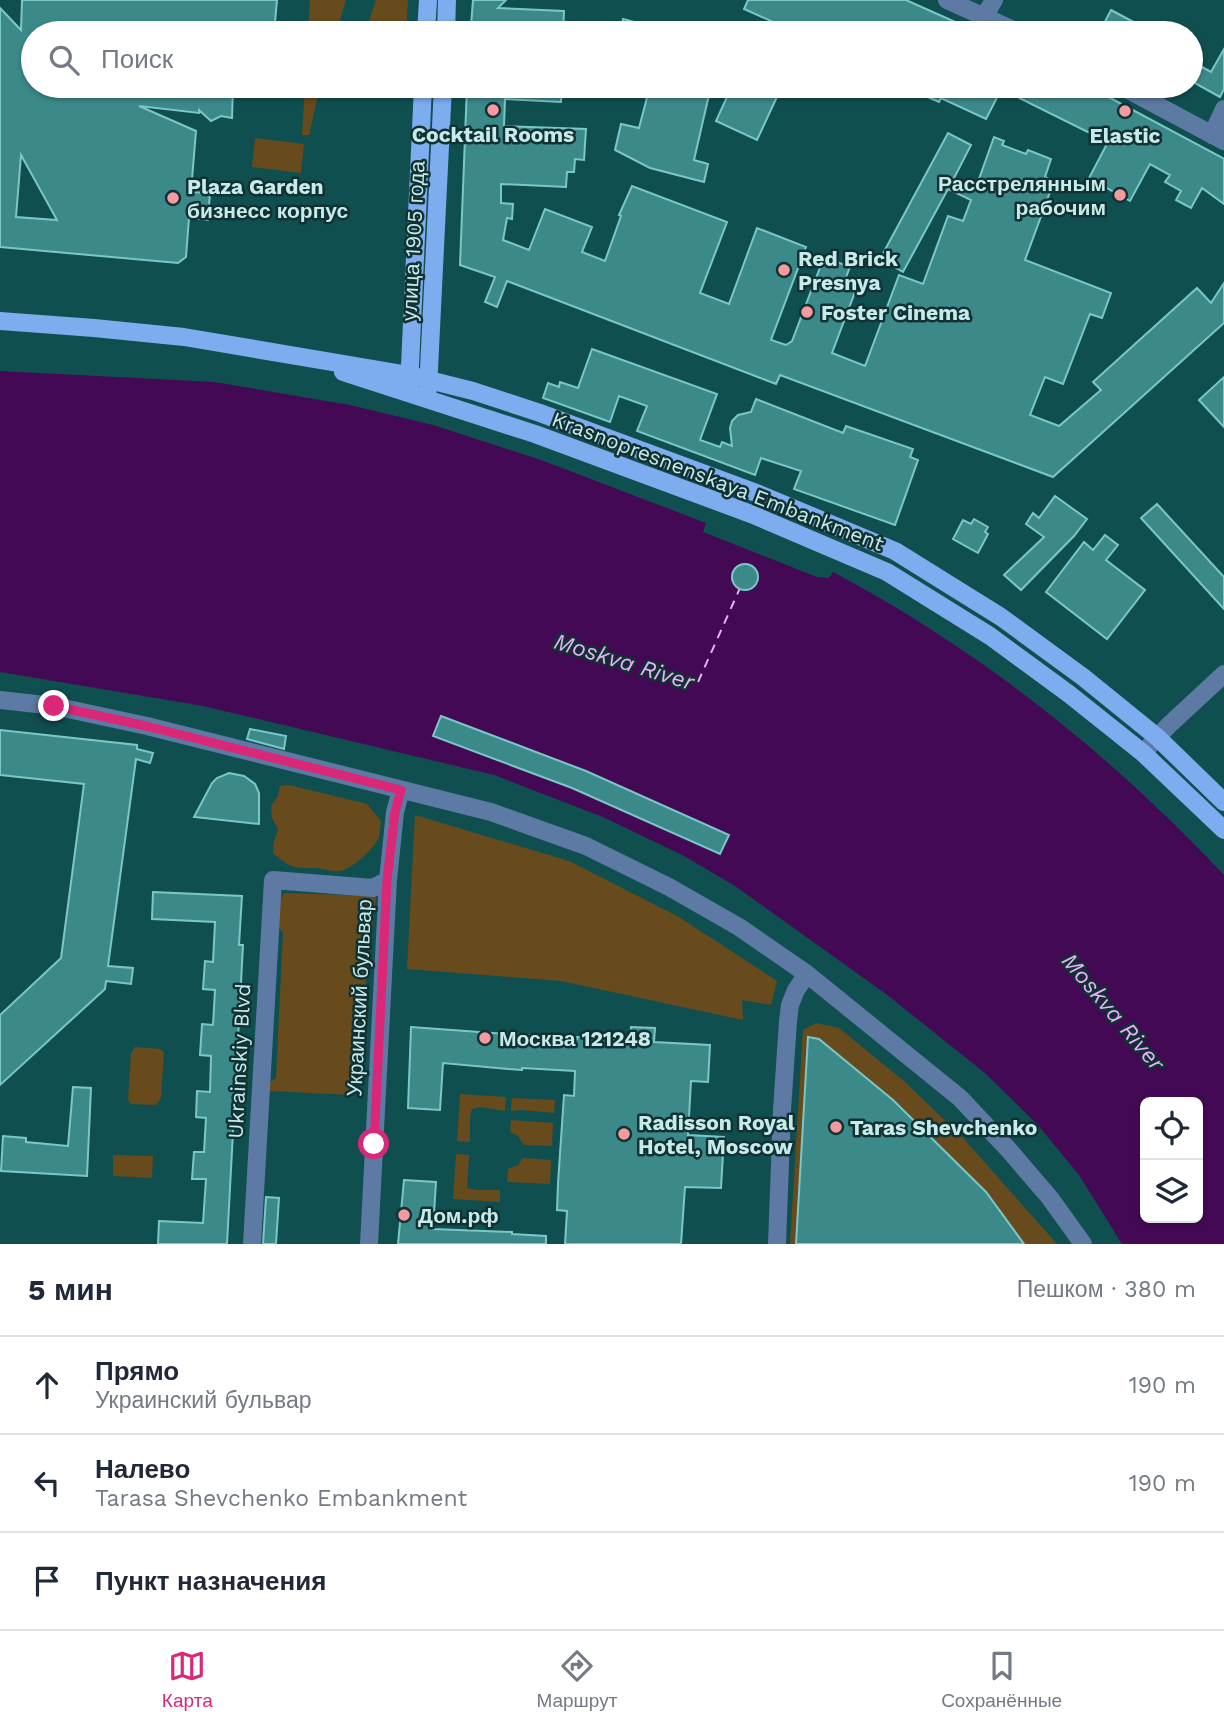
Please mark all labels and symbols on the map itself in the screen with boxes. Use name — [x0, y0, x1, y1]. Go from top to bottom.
marker: Cocktail Rooms — [485, 102, 501, 118]
marker: Elastic — [1117, 103, 1133, 119]
place label: Cocktail Rooms — [412, 122, 574, 147]
place label: Elastic — [1090, 123, 1160, 148]
street label: улица 1905 года — [396, 160, 430, 322]
place label: Расстрелянным рабочим — [938, 171, 1106, 220]
place label: Plaza Garden бизнесс корпус — [187, 174, 348, 223]
marker: Расстрелянным рабочим — [1112, 187, 1128, 203]
marker: Plaza Garden бизнесс корпус — [165, 190, 181, 206]
place label: Red Brick Presnya — [798, 246, 899, 295]
marker: Red Brick Presnya — [776, 262, 792, 278]
place label: Foster Cinema — [821, 300, 971, 325]
marker: Foster Cinema — [799, 304, 815, 320]
street label: Krasnopresnenskaya Embankment — [548, 406, 888, 556]
water label: Moskva River — [551, 628, 698, 696]
route end — [38, 690, 69, 721]
street label: Украинский бульвар — [341, 899, 377, 1097]
water label: Moskva River — [1056, 948, 1171, 1077]
street label: Ukrainskiy Blvd — [222, 983, 256, 1139]
place label: Москва 121248 — [499, 1026, 651, 1051]
marker: Москва 121248 — [477, 1030, 493, 1046]
place label: Radisson Royal Hotel, Moscow — [638, 1110, 795, 1159]
place label: Taras Shevchenko — [850, 1115, 1037, 1140]
marker: Taras Shevchenko — [828, 1119, 844, 1135]
marker: Radisson Royal Hotel, Moscow — [616, 1126, 632, 1142]
route start — [358, 1128, 389, 1159]
place label: Дом.рф — [418, 1203, 499, 1228]
marker: Дом.рф — [396, 1207, 412, 1223]

